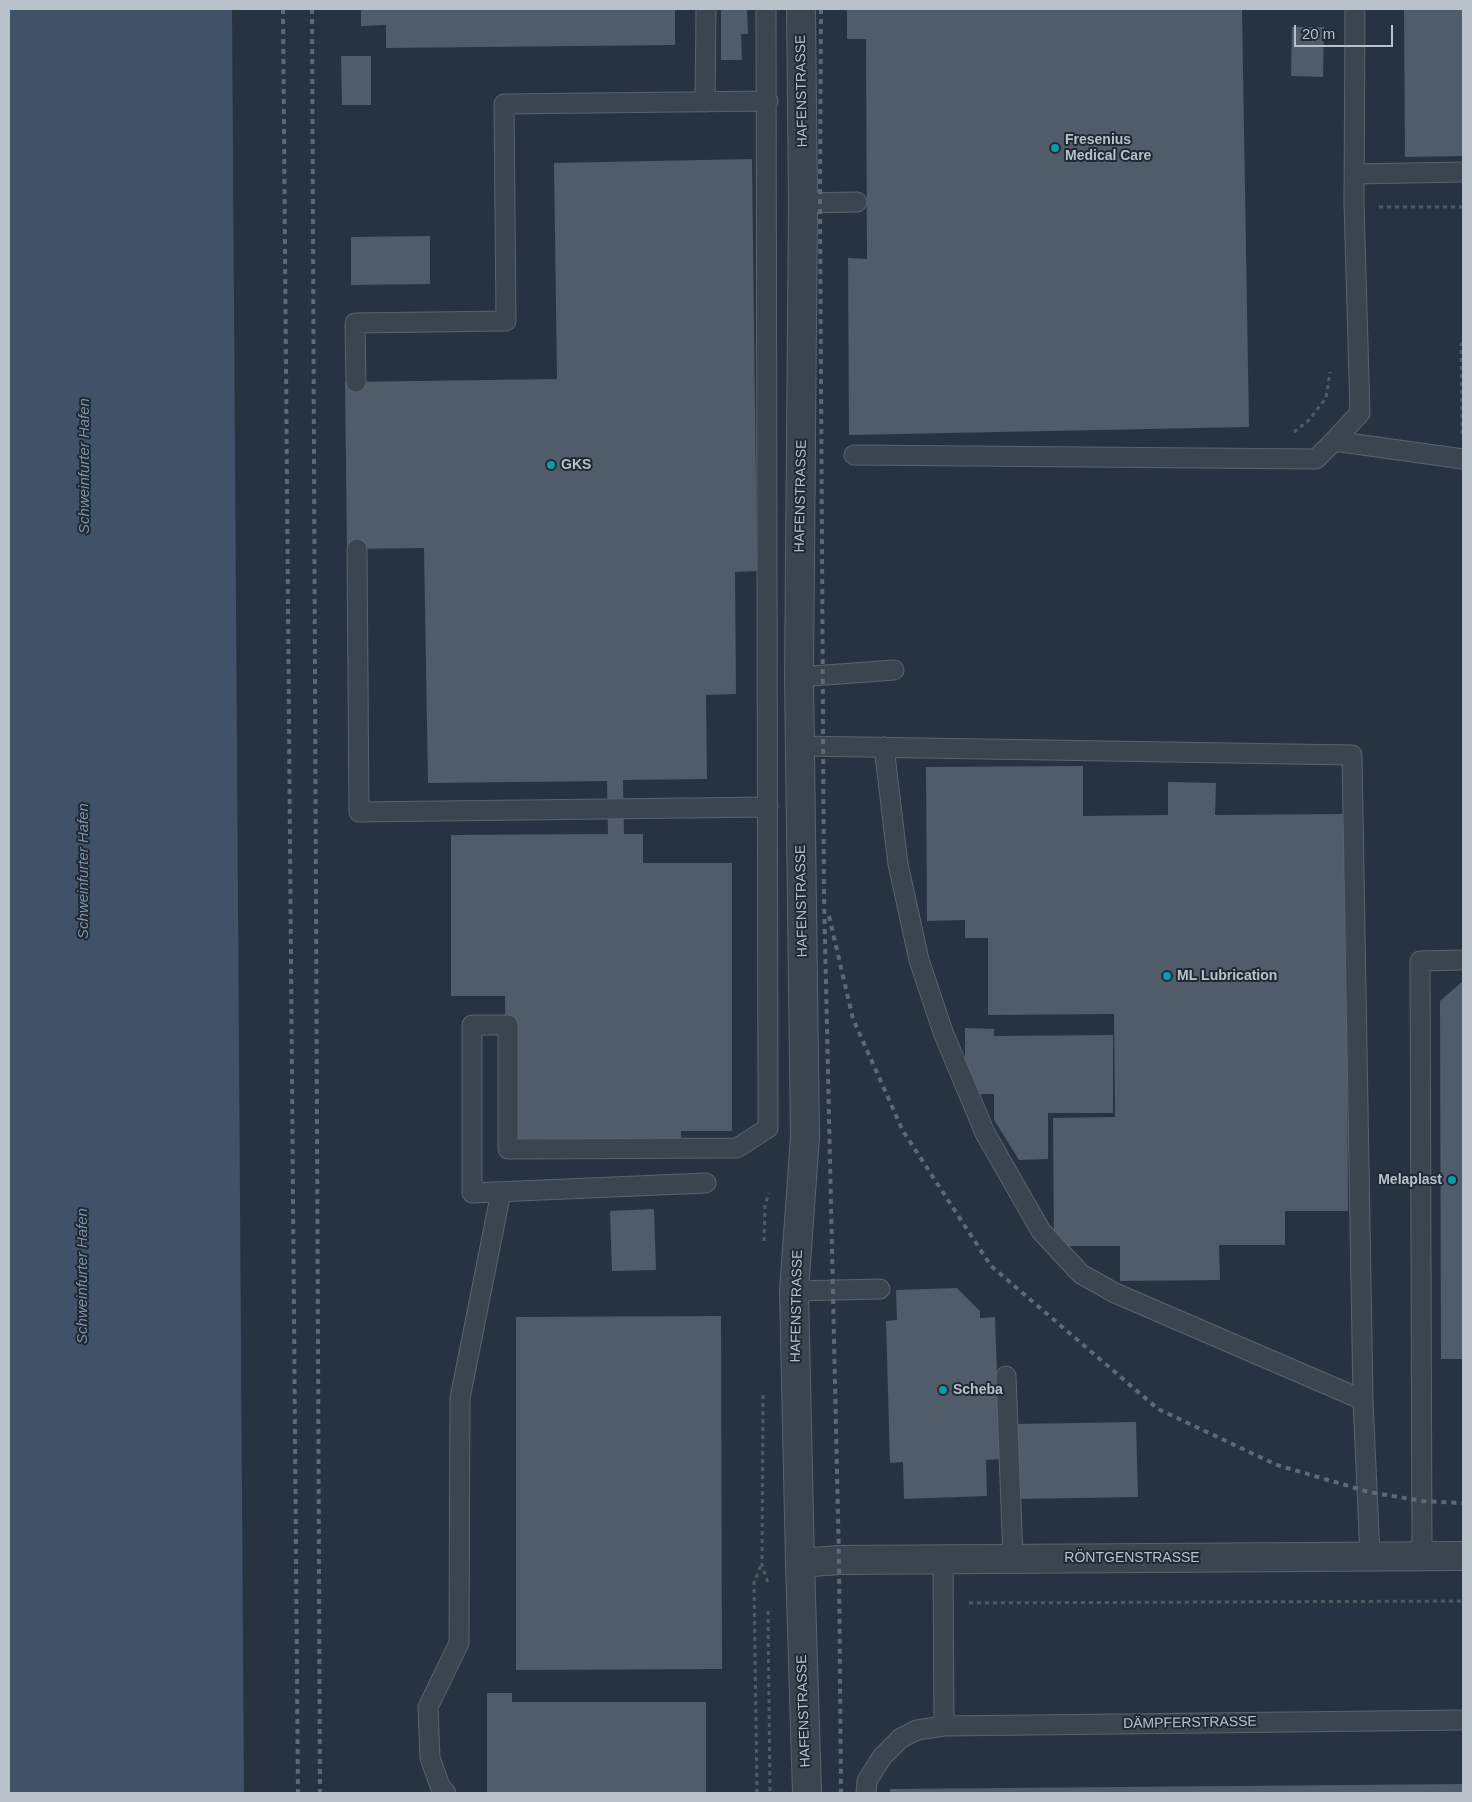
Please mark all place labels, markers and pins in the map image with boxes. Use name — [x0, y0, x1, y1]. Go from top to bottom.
place label: Fresenius Medical Care — [1065, 132, 1151, 164]
marker: Fresenius Medical Care — [1049, 142, 1061, 154]
place label: GKS — [561, 457, 591, 473]
marker: GKS — [545, 459, 557, 471]
place label: ML Lubrication — [1177, 968, 1277, 984]
marker: ML Lubrication — [1161, 970, 1173, 982]
place label: Melaplast — [1378, 1172, 1442, 1188]
marker: Melaplast — [1446, 1174, 1458, 1186]
place label: Scheba — [953, 1382, 1003, 1398]
marker: Scheba — [937, 1384, 949, 1396]

